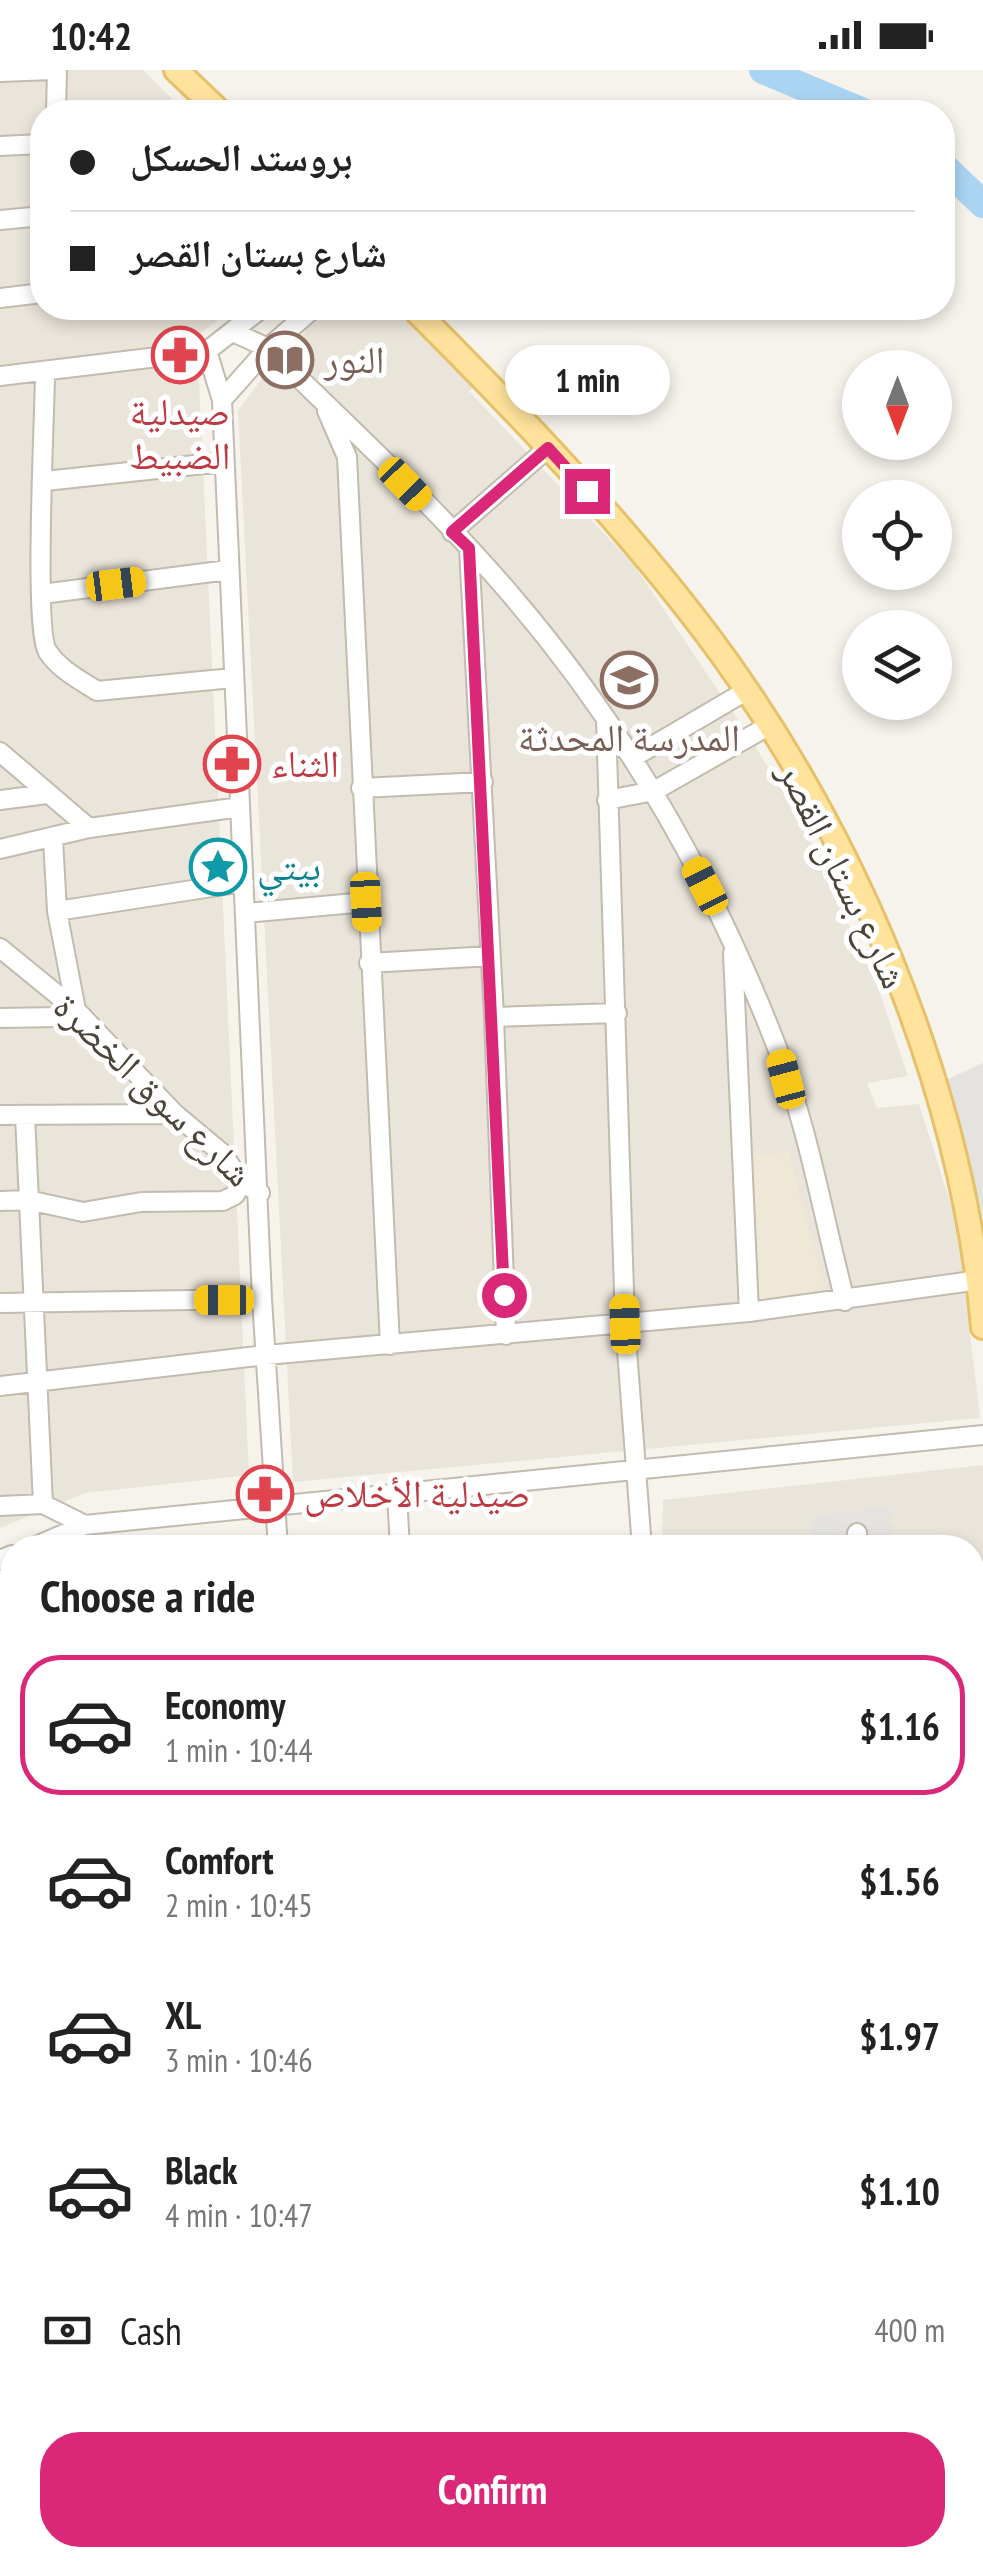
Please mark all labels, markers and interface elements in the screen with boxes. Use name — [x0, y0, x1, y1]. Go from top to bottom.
text: 10:42 — [50, 11, 132, 60]
text: بروستد الحسكل — [130, 132, 353, 181]
text: شارع بستان القصر — [130, 228, 387, 277]
pharmacy icon: صيدلية الضبيط — [150, 325, 210, 385]
library icon: النور — [255, 330, 315, 390]
place label: النور — [323, 334, 385, 383]
callout: 1 min — [504, 346, 670, 416]
north arrow — [842, 350, 952, 460]
map controls — [842, 350, 952, 720]
text: 1 min — [555, 359, 620, 401]
place label: صيدلية الضبيط — [130, 386, 230, 479]
car — [373, 452, 437, 516]
route end — [565, 469, 610, 514]
button: locate — [842, 480, 952, 590]
car — [84, 565, 148, 603]
button: layers — [842, 610, 952, 720]
school or university icon: المدرسة المحدثة — [599, 650, 659, 710]
place label: المدرسة المحدثة — [518, 712, 740, 761]
pharmacy icon: الثناء — [202, 734, 262, 794]
place label: الثناء — [271, 738, 339, 787]
street label: شارع بستان القصر — [767, 752, 920, 996]
place icon: بيتي — [188, 837, 248, 897]
place label: بيتي — [257, 841, 321, 897]
car — [678, 852, 732, 920]
car — [349, 871, 383, 933]
street label: شارع سوق الخضرة — [43, 981, 264, 1197]
car — [764, 1046, 808, 1112]
route start — [482, 1273, 527, 1318]
car — [194, 1285, 254, 1315]
car — [609, 1293, 641, 1355]
pharmacy icon: صيدلية اﻷخلاص — [235, 1464, 295, 1524]
place label: صيدلية اﻷخلاص — [304, 1468, 530, 1517]
text: Choose a ride — [40, 1566, 255, 1624]
icon: car — [45, 1680, 135, 1770]
text: Economy — [165, 1680, 285, 1729]
text: $1.16 — [859, 1701, 940, 1750]
text: 1 min · 10:44 — [165, 1729, 313, 1771]
icon: car — [45, 1835, 135, 1925]
text: Comfort — [165, 1835, 274, 1884]
text: $1.56 — [859, 1856, 940, 1905]
text: 2 min · 10:45 — [165, 1884, 313, 1926]
icon: car — [45, 1990, 135, 2080]
text: XL — [165, 1990, 201, 2039]
text: $1.97 — [859, 2011, 940, 2060]
text: 3 min · 10:46 — [165, 2039, 313, 2081]
icon: car — [45, 2145, 135, 2235]
text: Black — [165, 2145, 238, 2194]
text: $1.10 — [859, 2166, 940, 2215]
text: 4 min · 10:47 — [165, 2194, 313, 2236]
icon: cash — [40, 2303, 95, 2358]
text: Cash — [120, 2306, 182, 2355]
text: 400 m — [874, 2309, 945, 2351]
button: Confirm — [40, 2432, 945, 2547]

